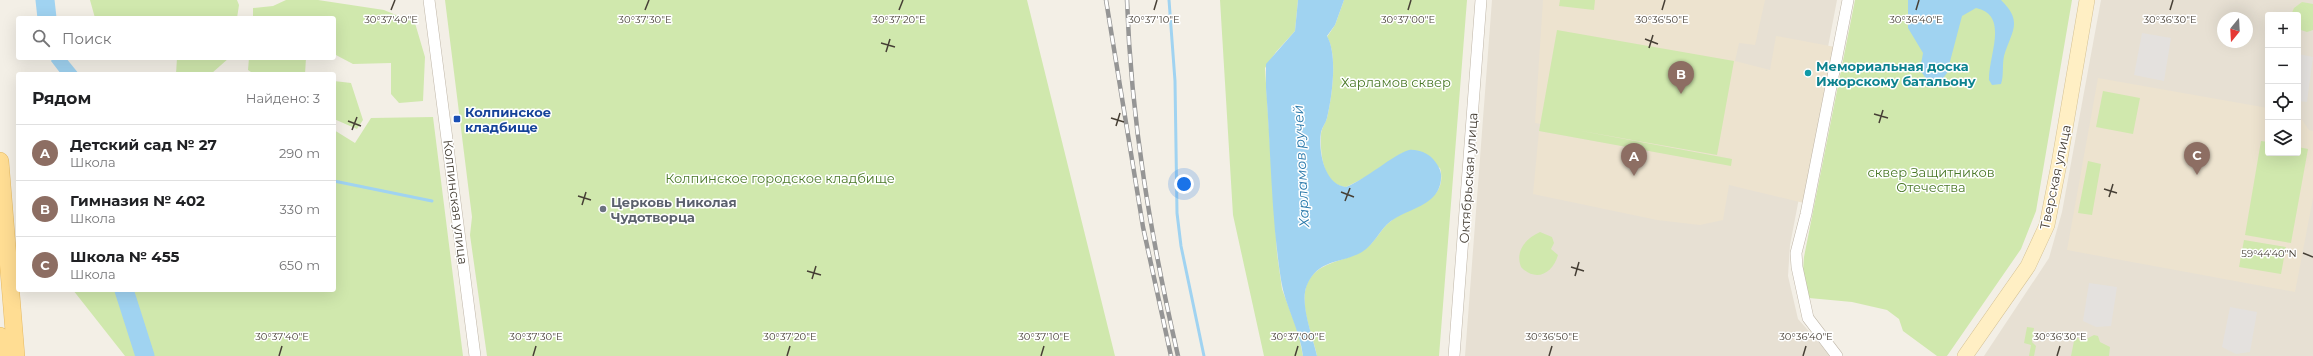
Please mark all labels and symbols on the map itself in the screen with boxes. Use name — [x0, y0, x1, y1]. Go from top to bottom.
north arrow — [2217, 12, 2253, 48]
text: 30°37'40"E — [364, 13, 418, 26]
text: 30°37'30"E — [618, 13, 672, 26]
text: 30°37'20"E — [872, 13, 926, 26]
text: 30°37'10"E — [1128, 13, 1180, 26]
text: 30°37'00"E — [1381, 13, 1435, 26]
text: 30°36'50"E — [1635, 13, 1689, 26]
text: 30°36'40"E — [1889, 13, 1943, 26]
text: 30°36'30"E — [2143, 13, 2197, 26]
place label: Мемориальная доска Ижорскому батальону — [1816, 58, 1976, 89]
pin: B — [1668, 61, 1694, 94]
marker: Мемориальная доска Ижорскому батальону — [1803, 68, 1813, 78]
park label: Харламов сквер — [1341, 74, 1451, 90]
place label: Колпинское кладбище — [465, 104, 551, 135]
water label: Харламов ручей — [1289, 104, 1313, 229]
street label: Октябрьская улица — [1455, 112, 1481, 244]
marker: Колпинское кладбище — [452, 114, 462, 124]
street label: Тверская улица — [2036, 123, 2074, 231]
street label: Колпинская улица — [440, 139, 472, 265]
pin: C — [2184, 142, 2210, 175]
pin: A — [1621, 143, 1647, 176]
park label: сквер Защитников Отечества — [1867, 164, 1995, 195]
park label: Колпинское городское кладбище — [665, 170, 895, 186]
your location — [1174, 174, 1194, 194]
place label: Церковь Николая Чудотворца — [611, 194, 737, 225]
marker: Церковь Николая Чудотворца — [598, 204, 608, 214]
text: 59°44'40"N — [2241, 247, 2297, 260]
text: 30°37'40"E — [255, 330, 309, 343]
text: 30°37'30"E — [509, 330, 563, 343]
text: 30°37'20"E — [763, 330, 817, 343]
text: 30°37'10"E — [1018, 330, 1070, 343]
text: 30°37'00"E — [1271, 330, 1325, 343]
text: 30°36'50"E — [1525, 330, 1579, 343]
text: 30°36'40"E — [1779, 330, 1833, 343]
text: 30°36'30"E — [2033, 330, 2087, 343]

